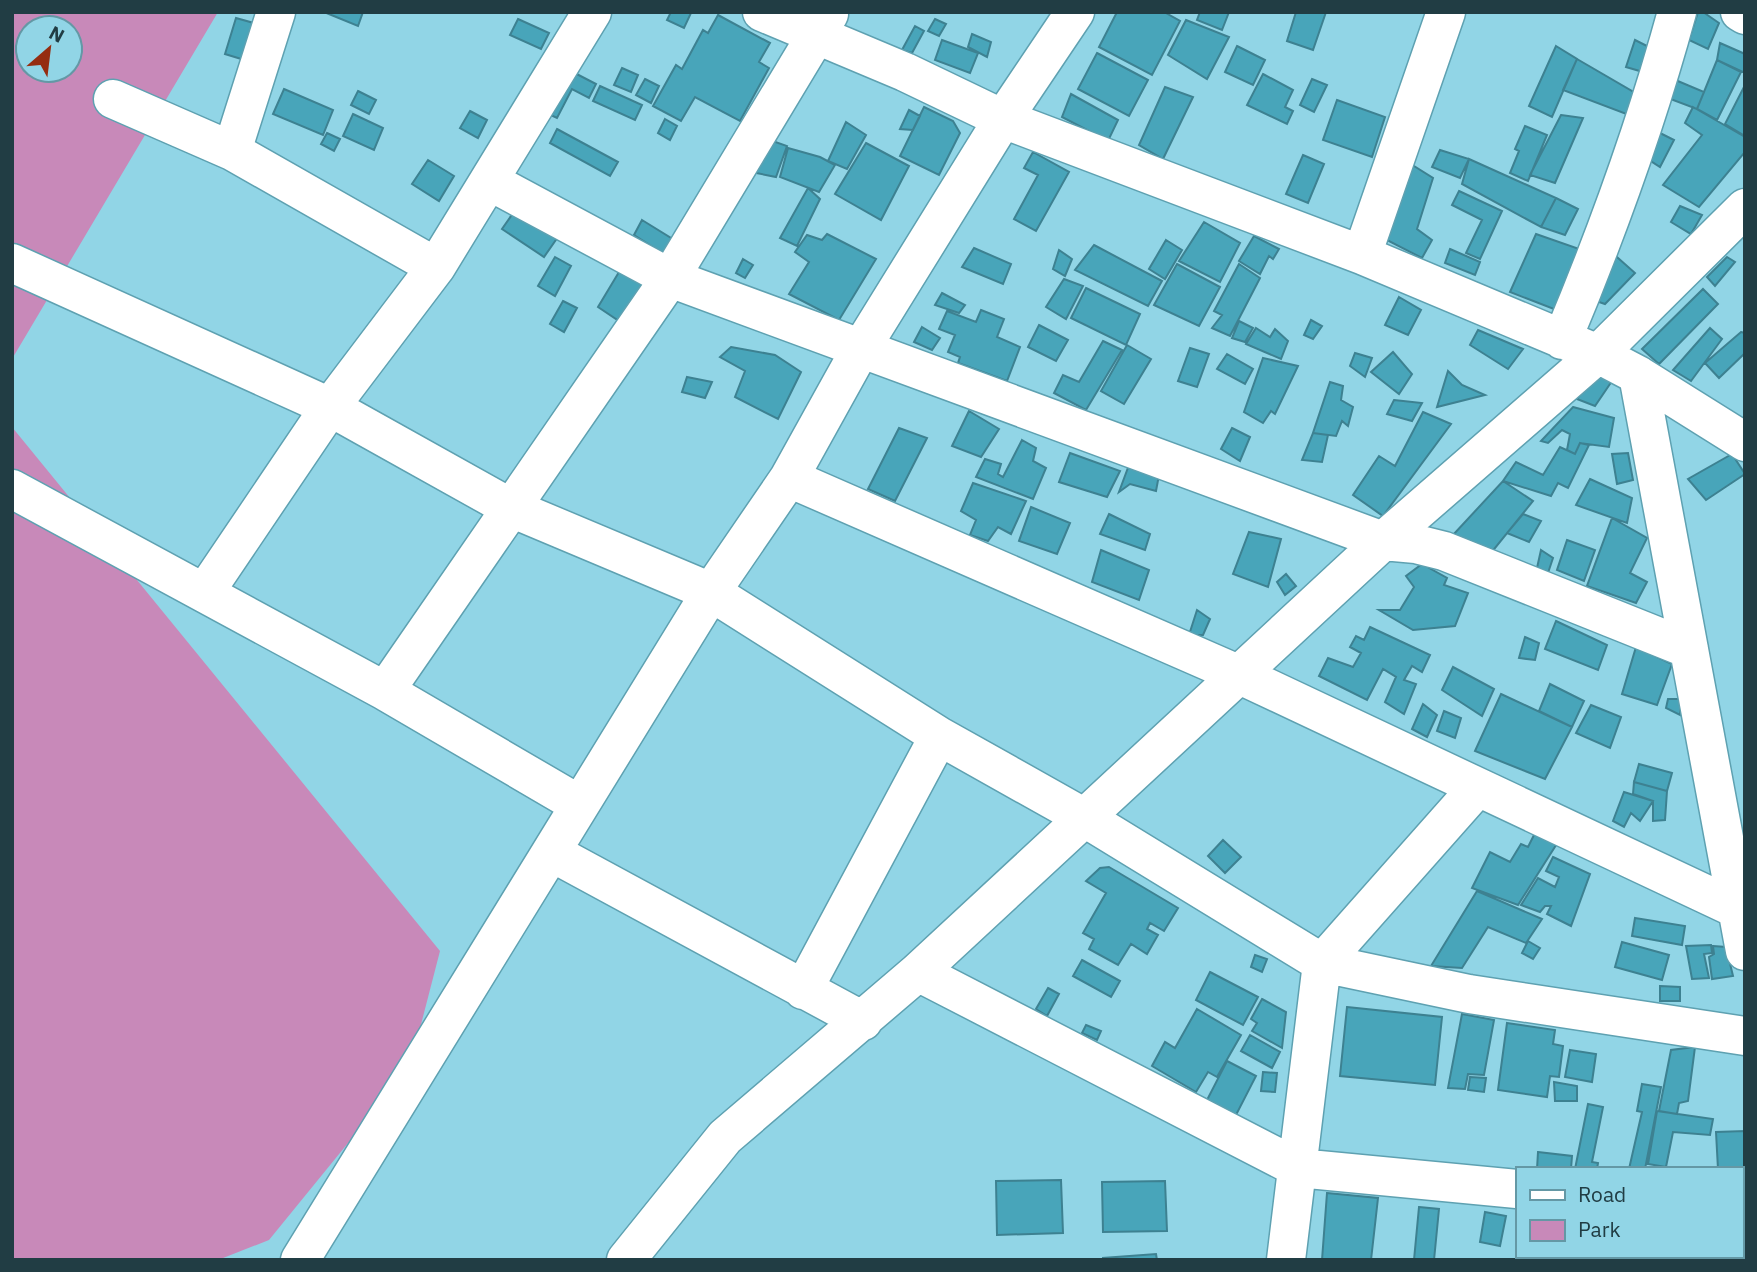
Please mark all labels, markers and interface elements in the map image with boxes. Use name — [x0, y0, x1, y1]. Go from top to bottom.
north arrow — [14, 14, 84, 84]
text: N — [45, 20, 69, 48]
legend — [1516, 1167, 1743, 1258]
text: Road — [1578, 1180, 1626, 1208]
text: Park — [1578, 1215, 1621, 1243]

